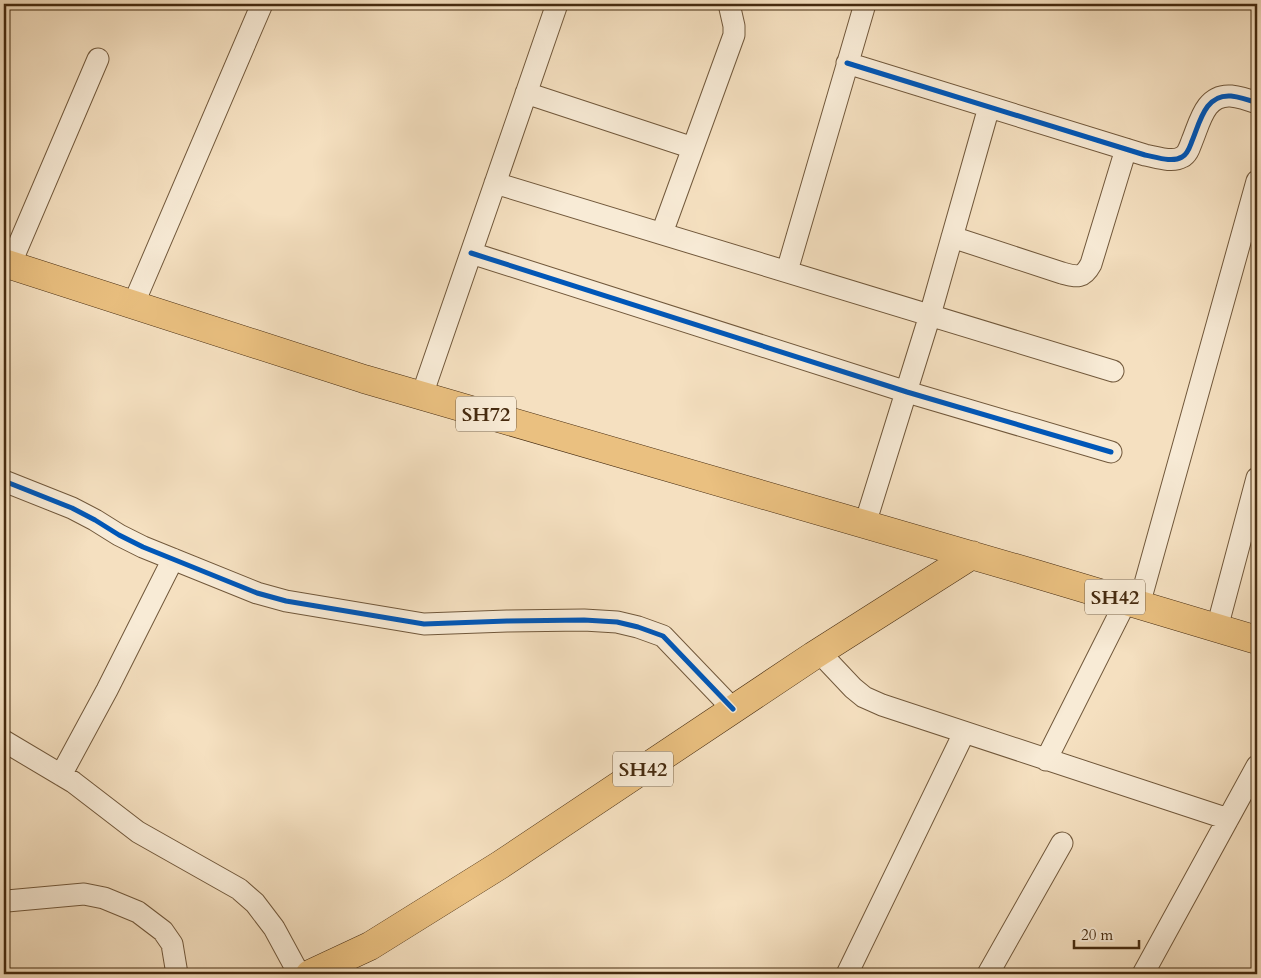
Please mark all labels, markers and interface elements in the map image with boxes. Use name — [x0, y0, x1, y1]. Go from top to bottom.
road number: SH72 — [456, 396, 516, 432]
road number: SH42 — [1085, 580, 1145, 614]
road number: SH42 — [613, 752, 673, 786]
scale bar — [1074, 918, 1138, 950]
text: 20 m — [1081, 925, 1113, 945]

